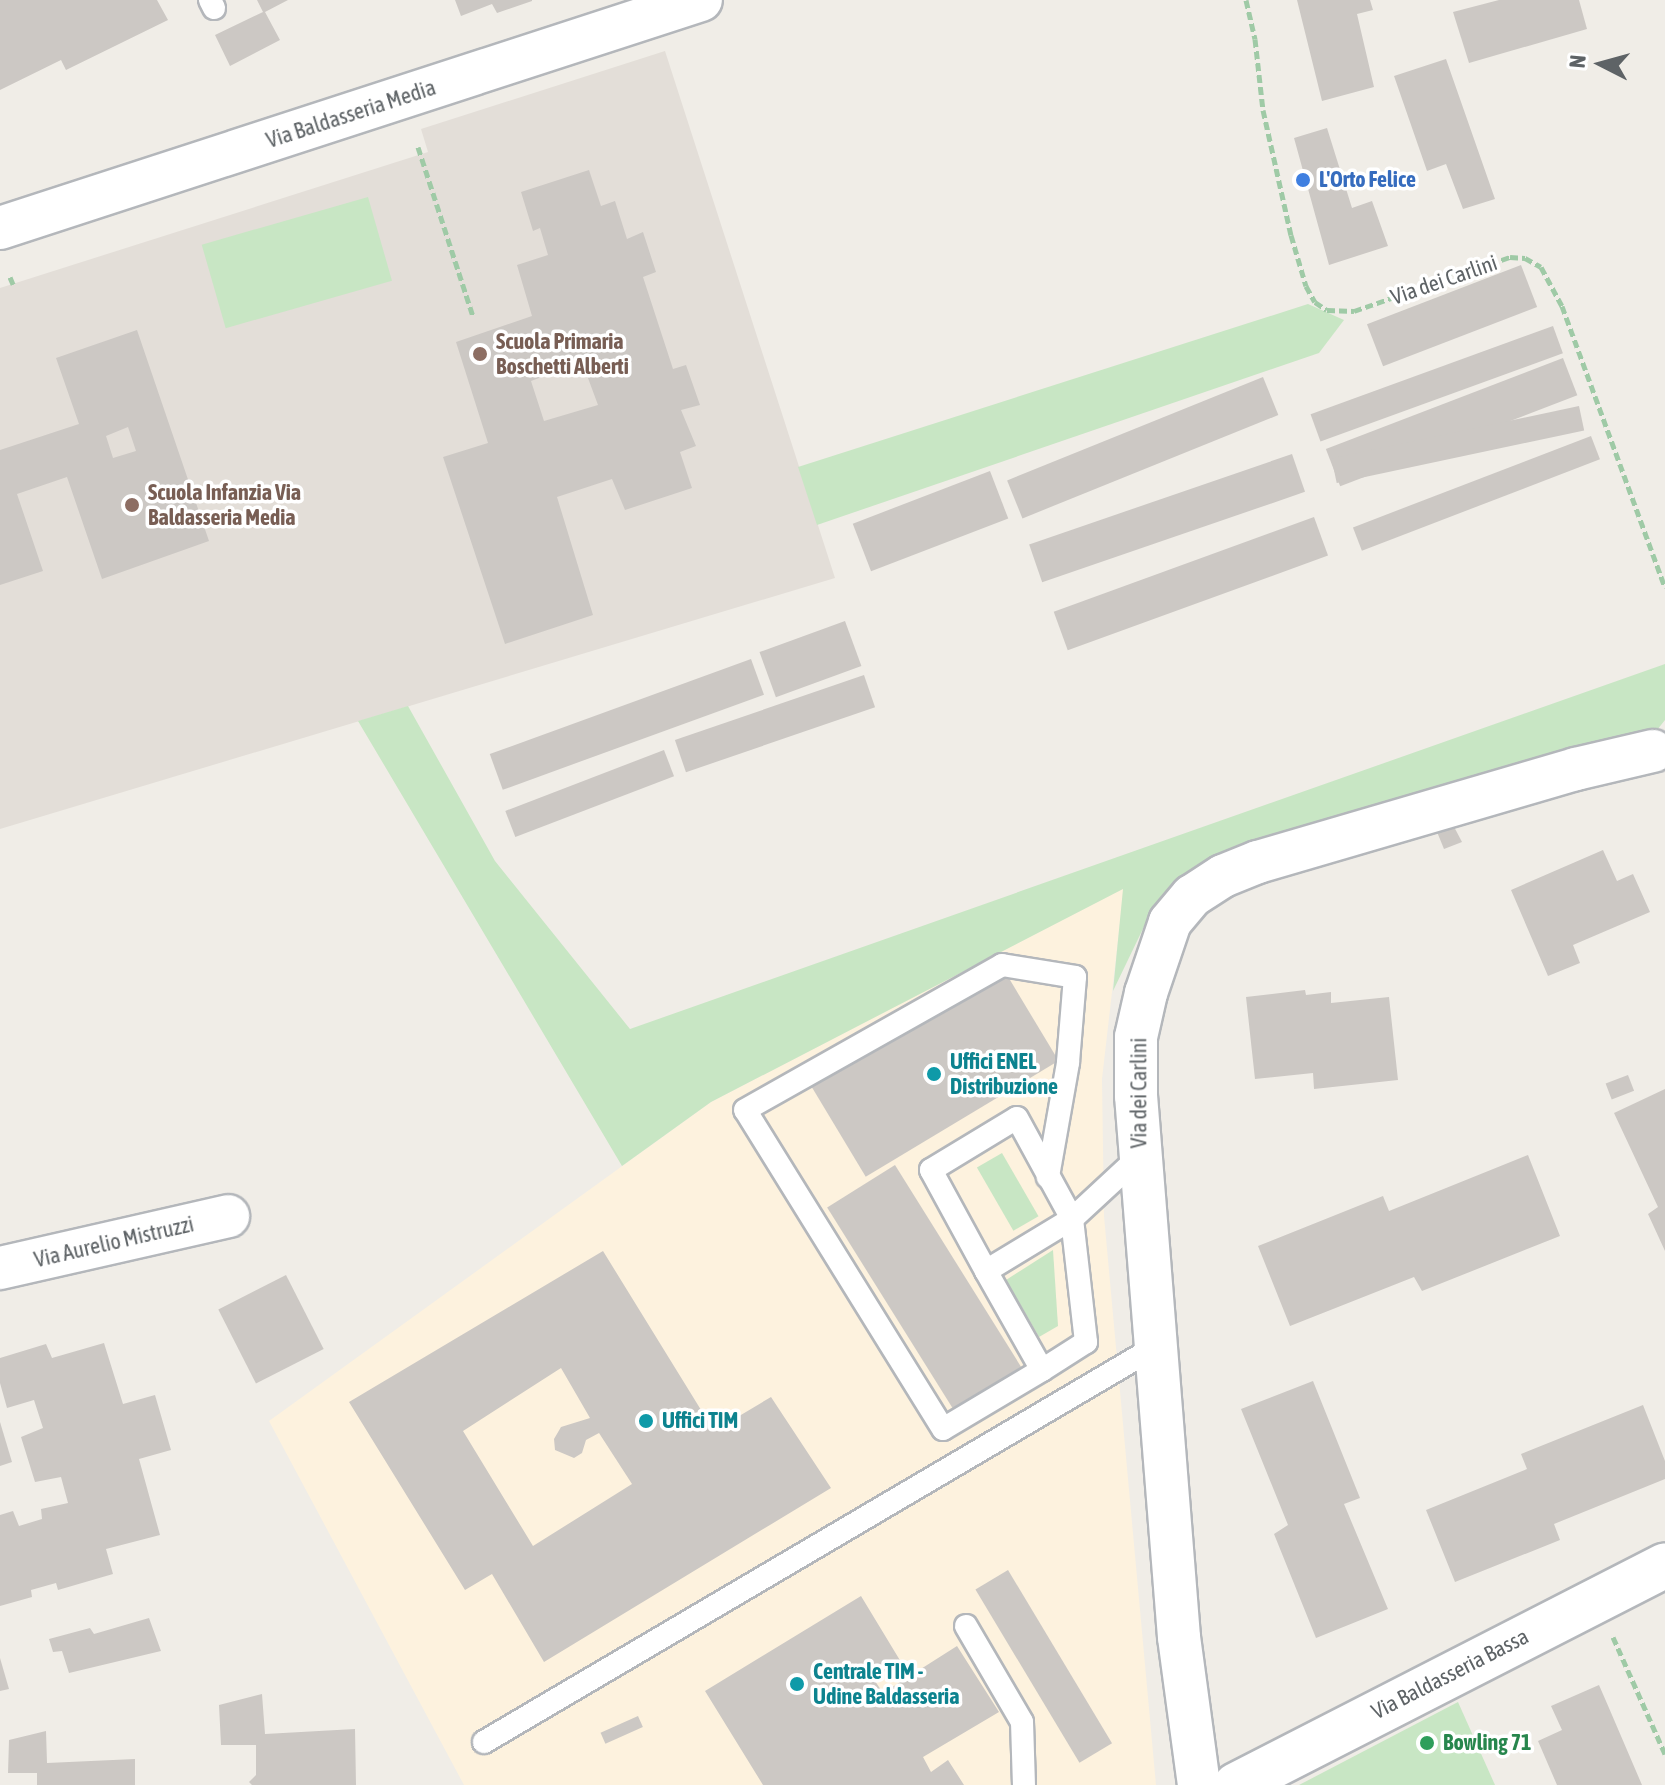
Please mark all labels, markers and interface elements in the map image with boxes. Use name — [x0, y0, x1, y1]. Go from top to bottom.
north arrow — [1561, 24, 1641, 104]
text: N — [1564, 54, 1591, 69]
street label: Via Baldasseria Media — [263, 74, 439, 154]
place label: L'Orto Felice — [1319, 167, 1416, 193]
marker: L'Orto Felice — [1294, 171, 1312, 189]
street label: Via dei Carlini — [1387, 249, 1501, 311]
place label: Scuola Primaria Boschetti Alberti — [496, 328, 629, 380]
marker: Scuola Primaria Boschetti Alberti — [471, 345, 489, 363]
place label: Scuola Infanzia Via Baldasseria Media — [148, 479, 301, 530]
marker: Scuola Infanzia Via Baldasseria Media — [123, 496, 141, 514]
street label: Via dei Carlini — [1126, 1038, 1152, 1148]
place label: Uffici ENEL Distribuzione — [950, 1048, 1058, 1100]
marker: Uffici ENEL Distribuzione — [925, 1065, 943, 1083]
street label: Via Aurelio Mistruzzi — [32, 1211, 196, 1273]
place label: Uffici TIM — [662, 1408, 738, 1434]
marker: Uffici TIM — [637, 1412, 655, 1430]
street label: Via Baldasseria Bassa — [1367, 1623, 1533, 1725]
place label: Centrale TIM - Udine Baldasseria — [813, 1658, 959, 1710]
marker: Centrale TIM - Udine Baldasseria — [788, 1675, 806, 1693]
place label: Bowling 71 — [1443, 1730, 1531, 1756]
marker: Bowling 71 — [1418, 1734, 1436, 1752]

